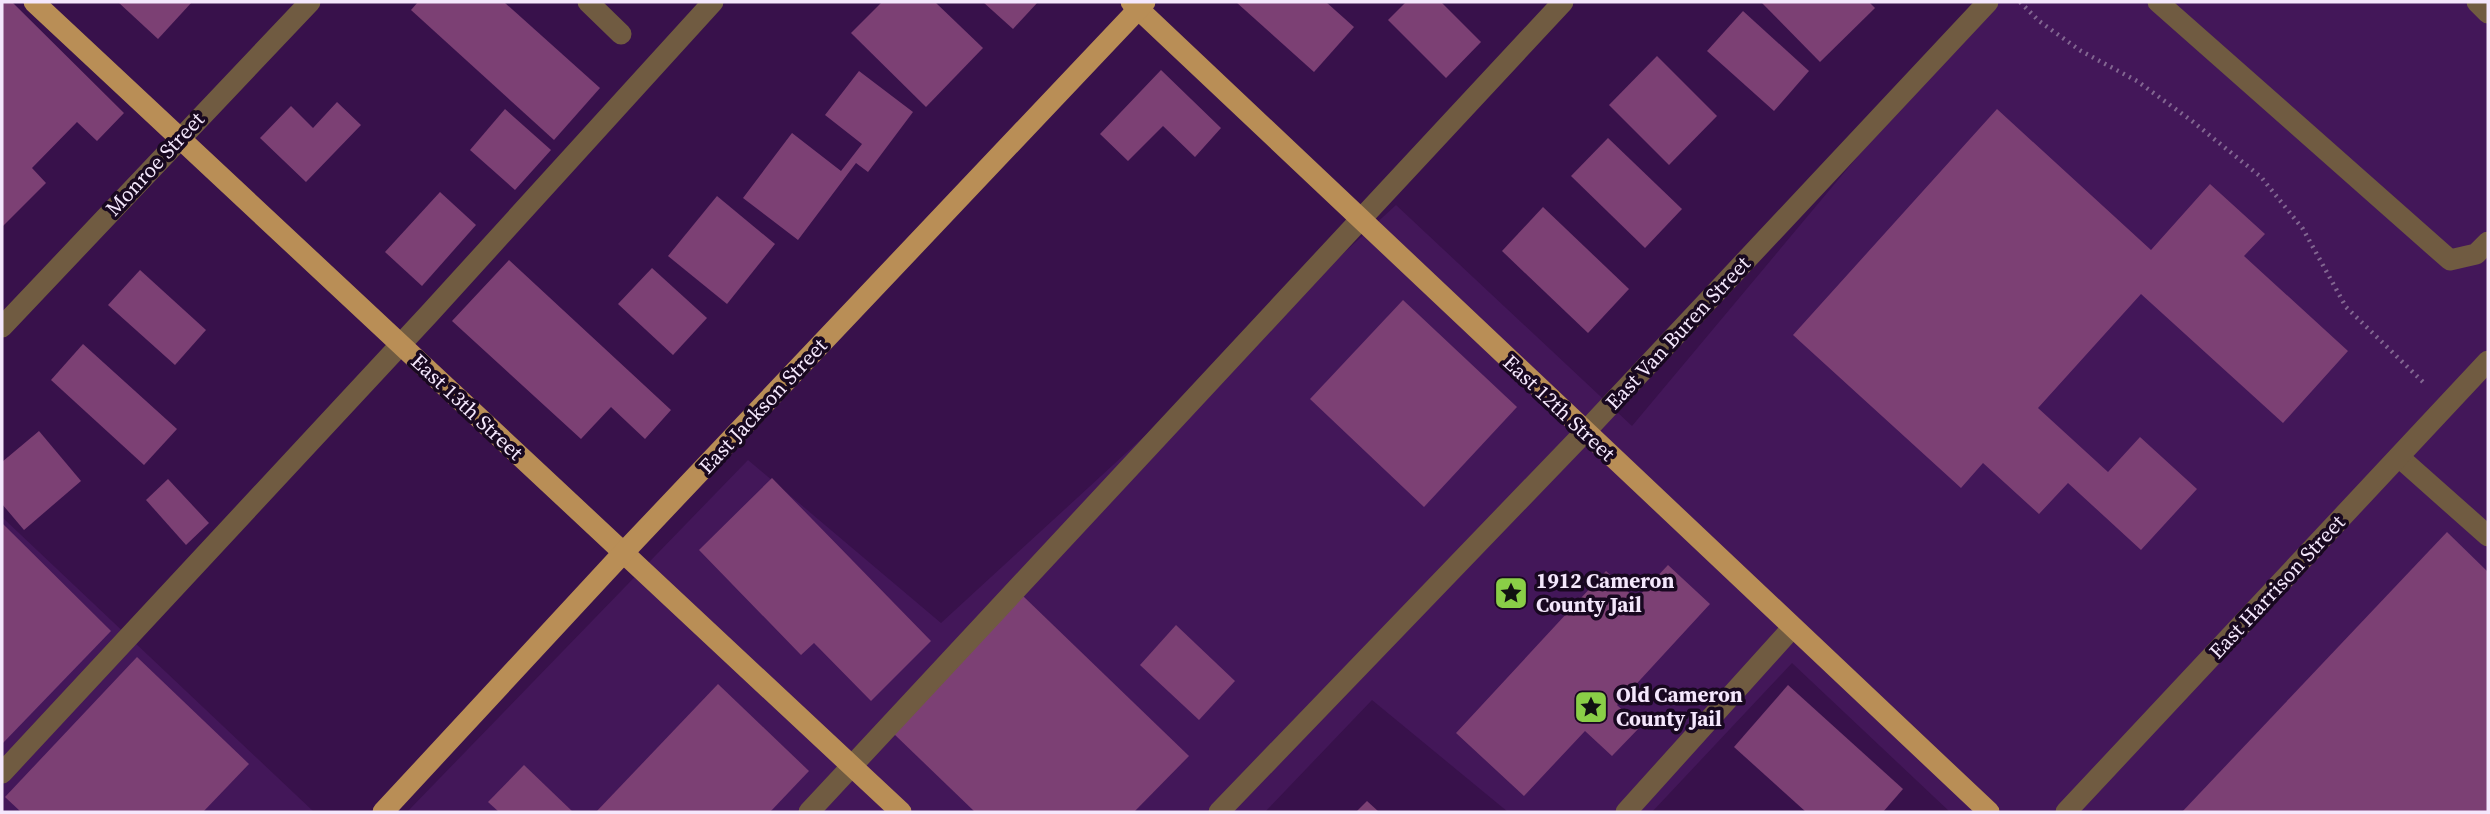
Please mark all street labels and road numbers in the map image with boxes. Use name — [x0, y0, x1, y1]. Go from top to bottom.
street label: Monroe Street — [99, 105, 211, 222]
street label: East Van Buren Street — [1599, 249, 1757, 416]
street label: East Jackson Street — [692, 331, 833, 480]
street label: East 13th Street — [405, 347, 530, 466]
street label: East 12th Street — [1497, 348, 1622, 467]
street label: East Harrison Street — [2202, 508, 2351, 665]

